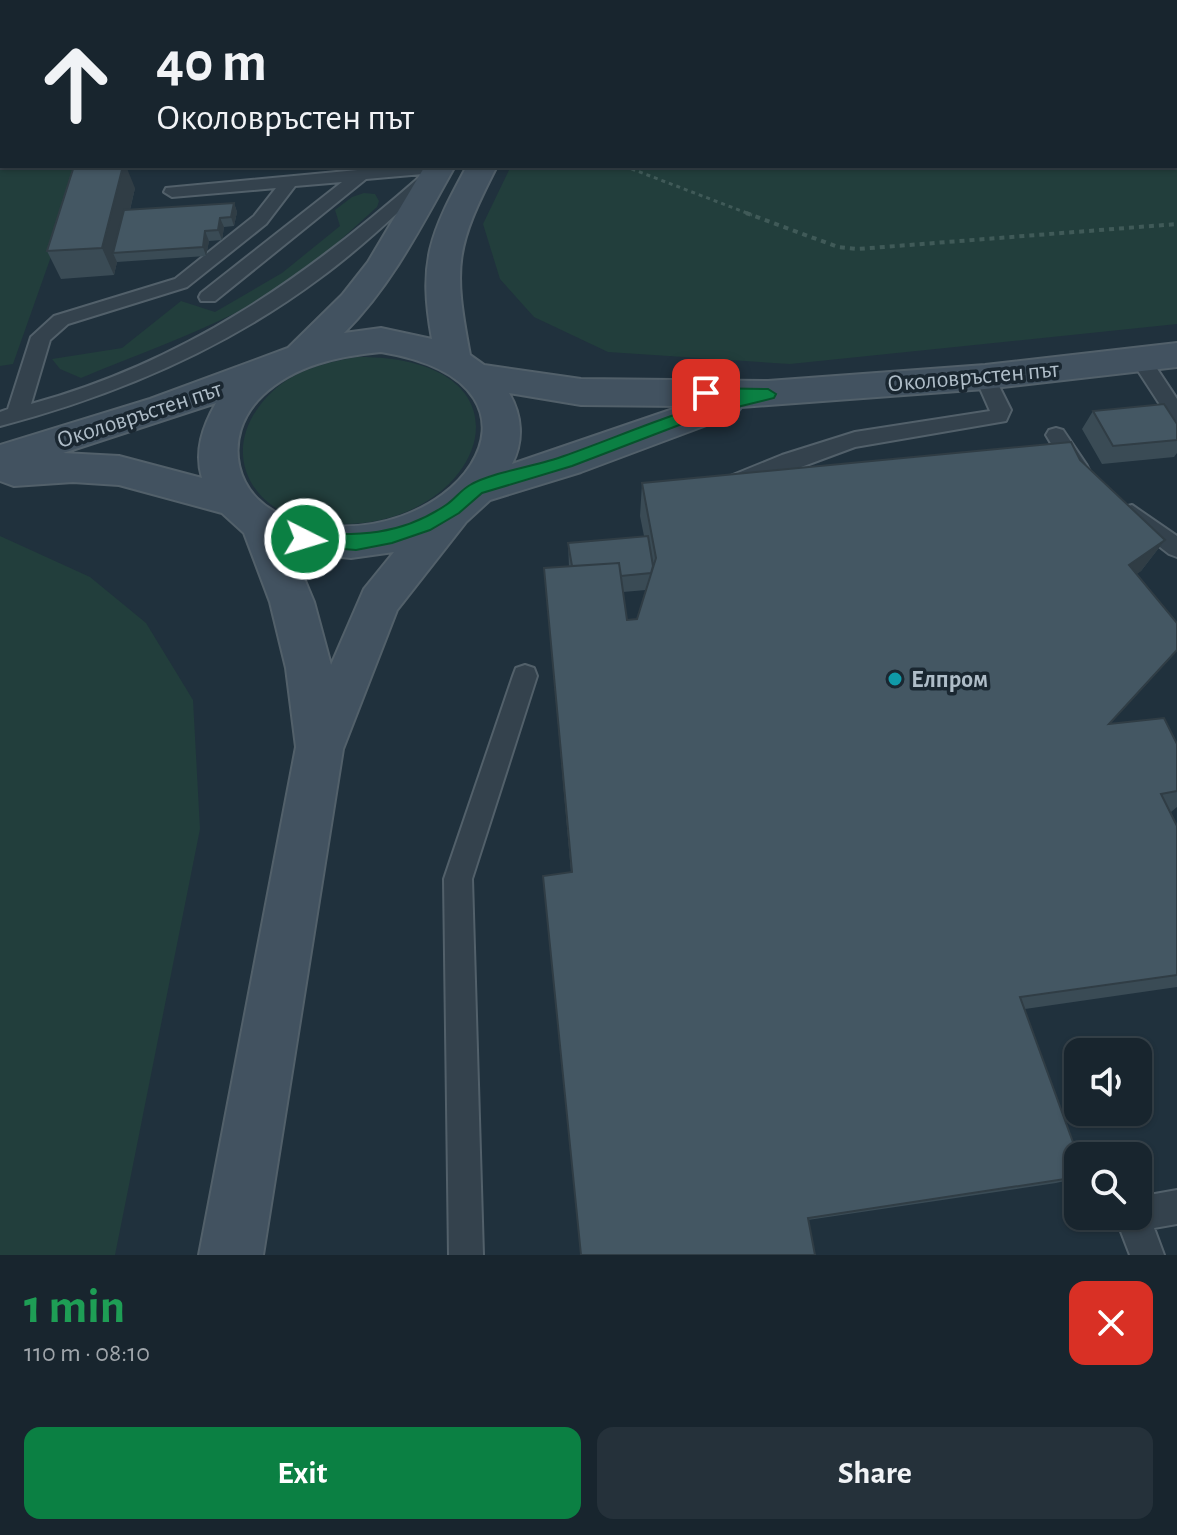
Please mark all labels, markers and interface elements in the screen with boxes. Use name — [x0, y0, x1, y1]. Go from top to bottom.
icon: ahead — [24, 32, 128, 136]
text: 40 m — [156, 35, 267, 91]
text: Околовръстен път — [156, 100, 414, 136]
street label: Околовръстен път — [886, 358, 1060, 396]
pin — [672, 359, 740, 427]
icon: arrive — [684, 371, 728, 415]
street label: Околовръстен път — [54, 377, 225, 453]
position arrow — [263, 497, 347, 581]
place label: Елпром — [911, 668, 988, 692]
marker: Елпром — [886, 670, 904, 688]
map controls — [1064, 1038, 1152, 1230]
button: sound — [1064, 1038, 1152, 1126]
button: search — [1064, 1142, 1152, 1230]
button: close — [1069, 1281, 1153, 1365]
text: 1 min — [24, 1284, 125, 1332]
text: 110 m · 08:10 — [24, 1340, 150, 1366]
button: Exit — [24, 1427, 581, 1519]
button: Share — [597, 1427, 1153, 1519]

